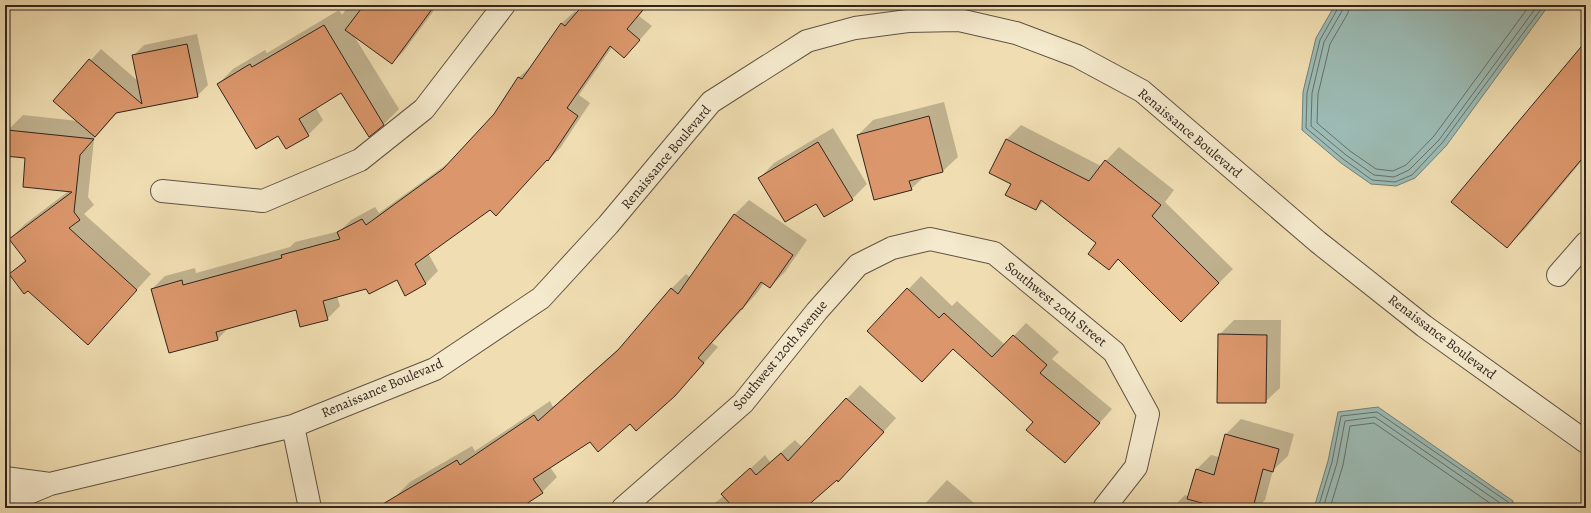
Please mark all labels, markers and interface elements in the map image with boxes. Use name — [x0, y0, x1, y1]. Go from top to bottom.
street label: Renaissance Boulevard — [1134, 84, 1246, 183]
street label: Renaissance Boulevard — [617, 101, 716, 213]
street label: Southwest 20th Street — [1001, 257, 1111, 351]
street label: Renaissance Boulevard — [1384, 290, 1500, 384]
street label: Southwest 120th Avenue — [728, 296, 832, 414]
street label: Renaissance Boulevard — [318, 354, 446, 422]

